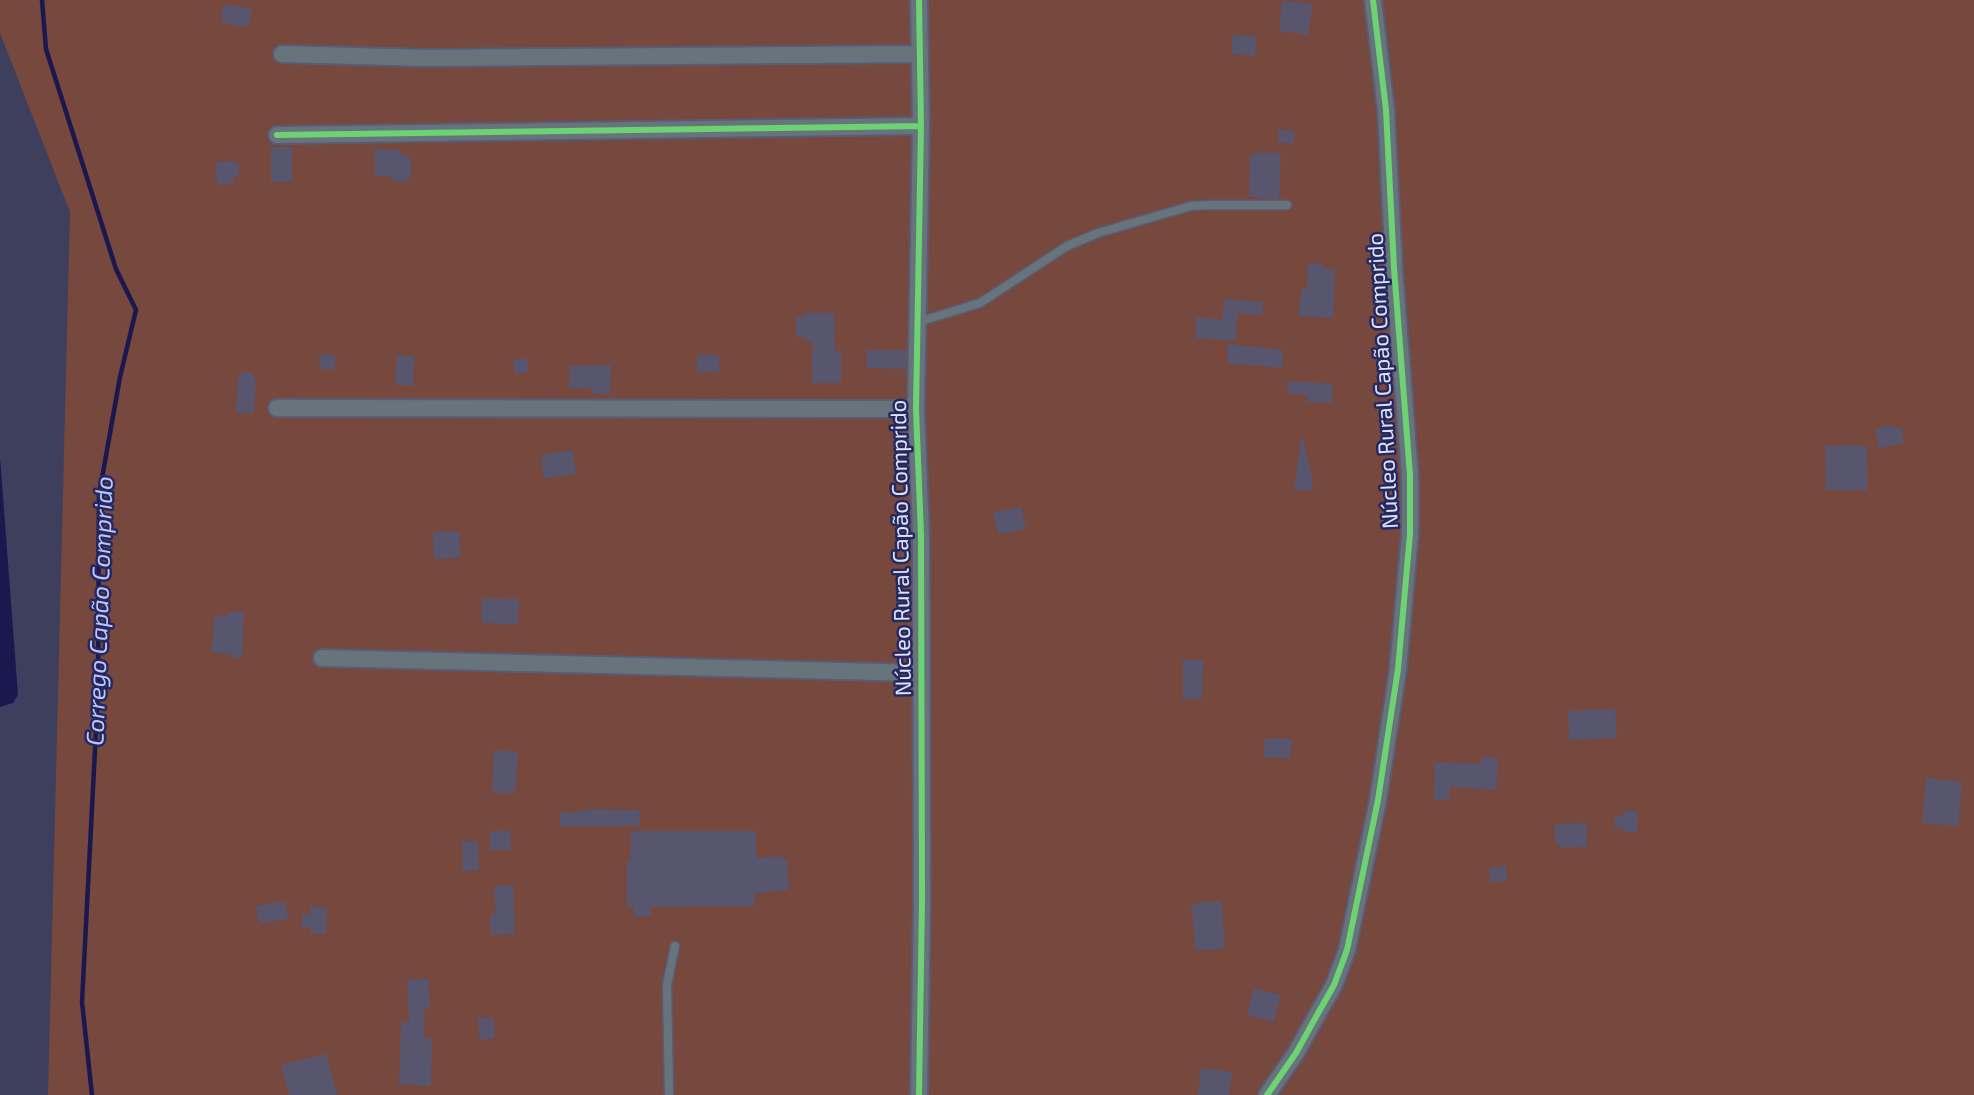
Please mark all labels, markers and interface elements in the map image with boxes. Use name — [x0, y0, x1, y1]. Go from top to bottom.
street label: Núcleo Rural Capão Comprido — [1362, 232, 1404, 530]
street label: Núcleo Rural Capão Comprido — [885, 400, 917, 696]
water label: Corrego Capão Comprido — [81, 476, 119, 746]

